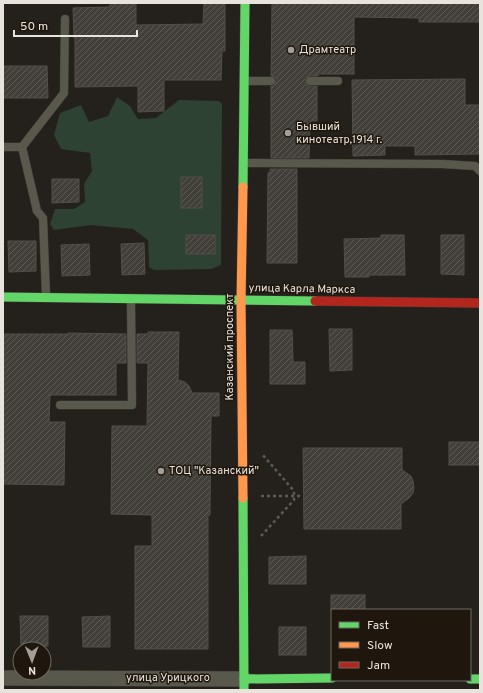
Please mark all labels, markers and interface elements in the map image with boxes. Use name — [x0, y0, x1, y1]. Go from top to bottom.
scale bar — [14, 12, 137, 38]
text: 50 m — [20, 19, 48, 35]
place label: Драмтеатр — [299, 43, 356, 57]
marker: Драмтеатр — [286, 45, 296, 55]
place label: Бывший кинотеатр,1914 г. — [296, 120, 382, 147]
marker: Бывший кинотеатр,1914 г. — [283, 128, 293, 138]
street label: улица Карла Маркса — [248, 281, 356, 297]
street label: Казанский проспект — [223, 293, 237, 401]
place label: ТОЦ "Казанский" — [169, 464, 259, 478]
marker: ТОЦ "Казанский" — [156, 466, 166, 476]
legend — [331, 609, 471, 681]
text: Fast — [367, 618, 389, 634]
text: Slow — [367, 638, 393, 654]
north arrow — [12, 641, 52, 681]
text: Jam — [367, 658, 390, 674]
text: N — [28, 663, 36, 677]
street label: улица Урицкого — [126, 671, 210, 685]

